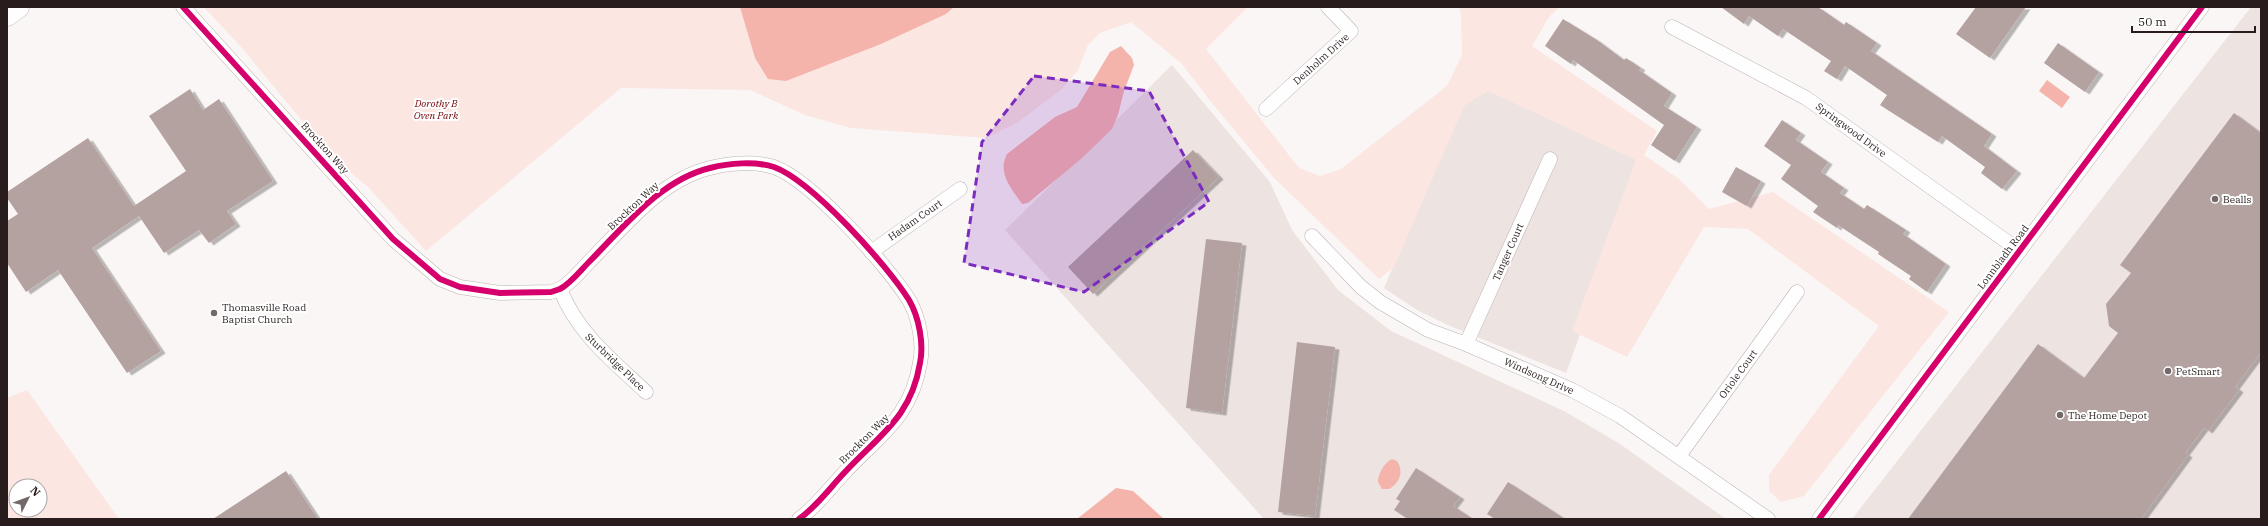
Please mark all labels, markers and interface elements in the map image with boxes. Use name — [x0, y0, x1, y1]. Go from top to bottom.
scale bar — [2132, 8, 2255, 34]
text: 50 m — [2138, 14, 2167, 29]
street label: Denholm Drive — [1290, 30, 1352, 88]
park label: Dorothy B Oven Park — [414, 97, 459, 122]
street label: Springwood Drive — [1813, 100, 1889, 160]
street label: Brockton Way — [298, 119, 352, 177]
street label: Brockton Way — [605, 178, 662, 233]
place label: Bealls — [2223, 193, 2252, 206]
marker: Bealls — [2210, 194, 2220, 204]
street label: Hadam Court — [885, 196, 945, 243]
street label: Tanger Court — [1490, 221, 1527, 283]
street label: Lonnbladh Road — [1975, 222, 2031, 292]
place label: Thomasville Road Baptist Church — [222, 301, 306, 326]
marker: Thomasville Road Baptist Church — [209, 308, 219, 318]
street label: Sturbridge Place — [582, 330, 648, 394]
street label: Oriole Court — [1716, 347, 1760, 401]
street label: Windsong Drive — [1502, 355, 1576, 397]
place label: PetSmart — [2176, 365, 2221, 378]
marker: PetSmart — [2163, 366, 2173, 376]
place label: The Home Depot — [2068, 409, 2147, 422]
marker: The Home Depot — [2055, 410, 2065, 420]
street label: Brockton Way — [836, 411, 892, 467]
north arrow — [8, 478, 48, 518]
text: N — [27, 483, 44, 499]

